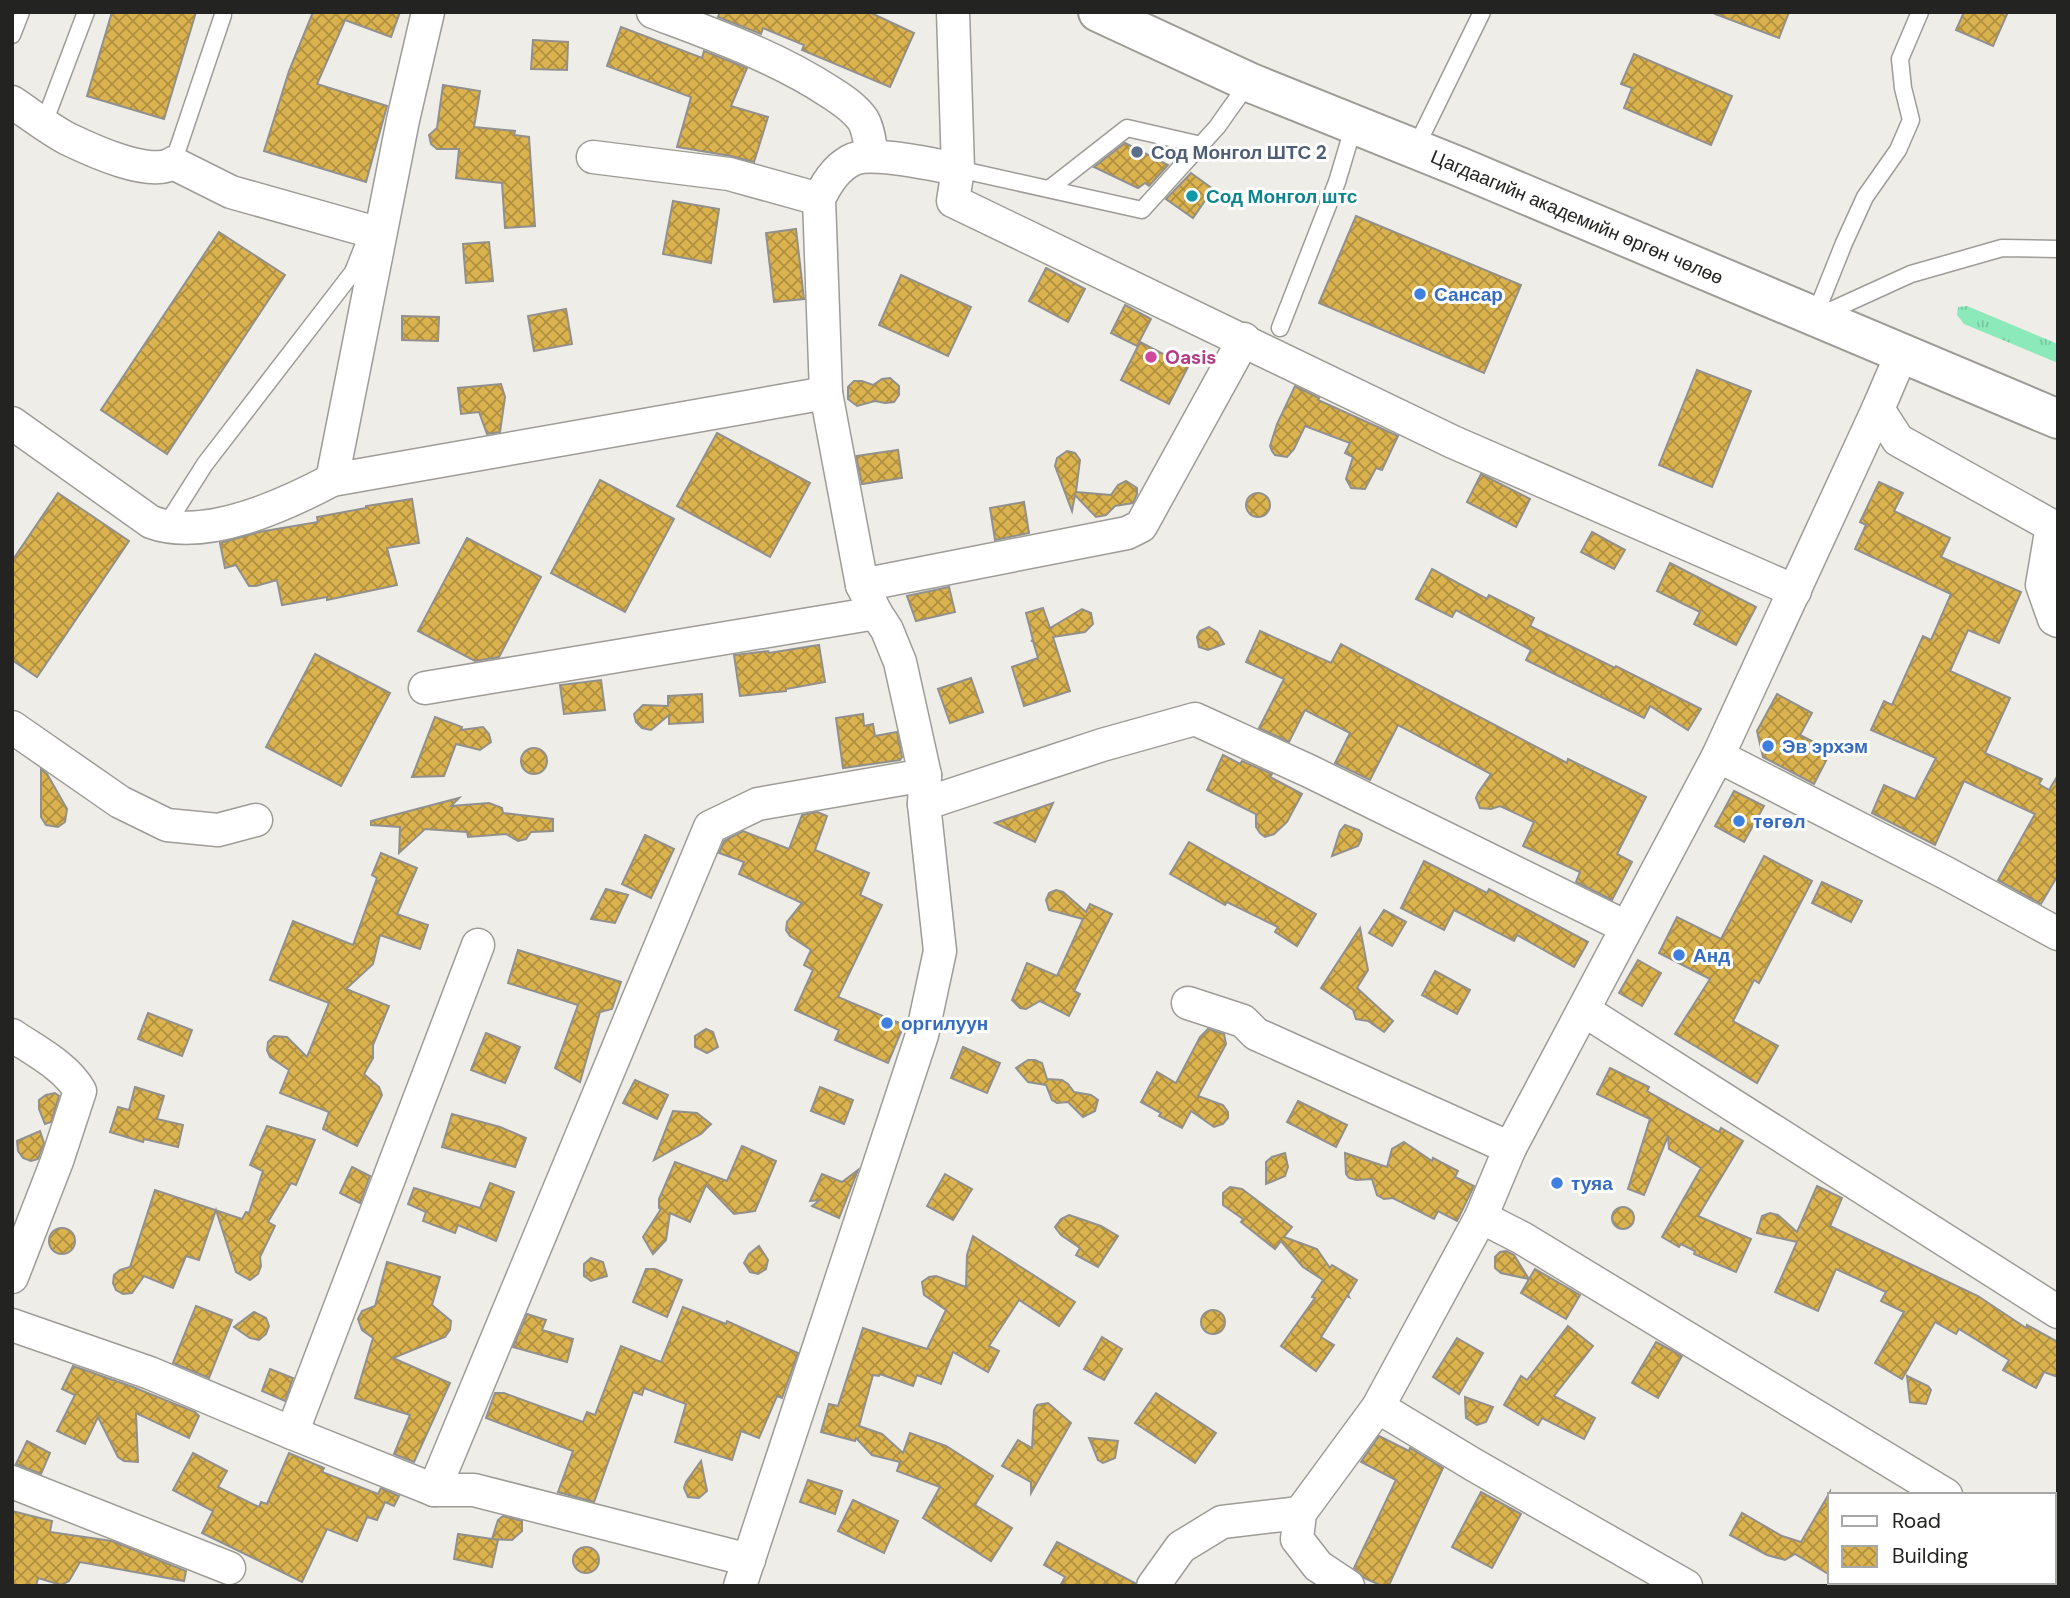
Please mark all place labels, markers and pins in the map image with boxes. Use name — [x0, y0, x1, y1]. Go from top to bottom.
place label: Сод Монгол ШТС 2 — [1151, 140, 1327, 165]
marker: Сод Монгол ШТС 2 — [1129, 144, 1145, 160]
place label: Сод Монгол штс — [1206, 184, 1358, 209]
marker: Сод Монгол штс — [1184, 188, 1200, 204]
place label: Сансар — [1434, 282, 1503, 307]
marker: Сансар — [1412, 286, 1428, 302]
place label: Oasis — [1165, 345, 1216, 370]
marker: Oasis — [1143, 349, 1159, 365]
place label: Эв эрхэм — [1782, 734, 1868, 759]
marker: Эв эрхэм — [1760, 738, 1776, 754]
place label: төгөл — [1753, 809, 1806, 834]
marker: төгөл — [1731, 813, 1747, 829]
place label: Анд — [1693, 943, 1730, 968]
marker: Анд — [1671, 947, 1687, 963]
place label: оргилуун — [901, 1011, 988, 1036]
marker: оргилуун — [879, 1015, 895, 1031]
place label: туяа — [1571, 1171, 1613, 1196]
marker: туяа — [1549, 1175, 1565, 1191]

